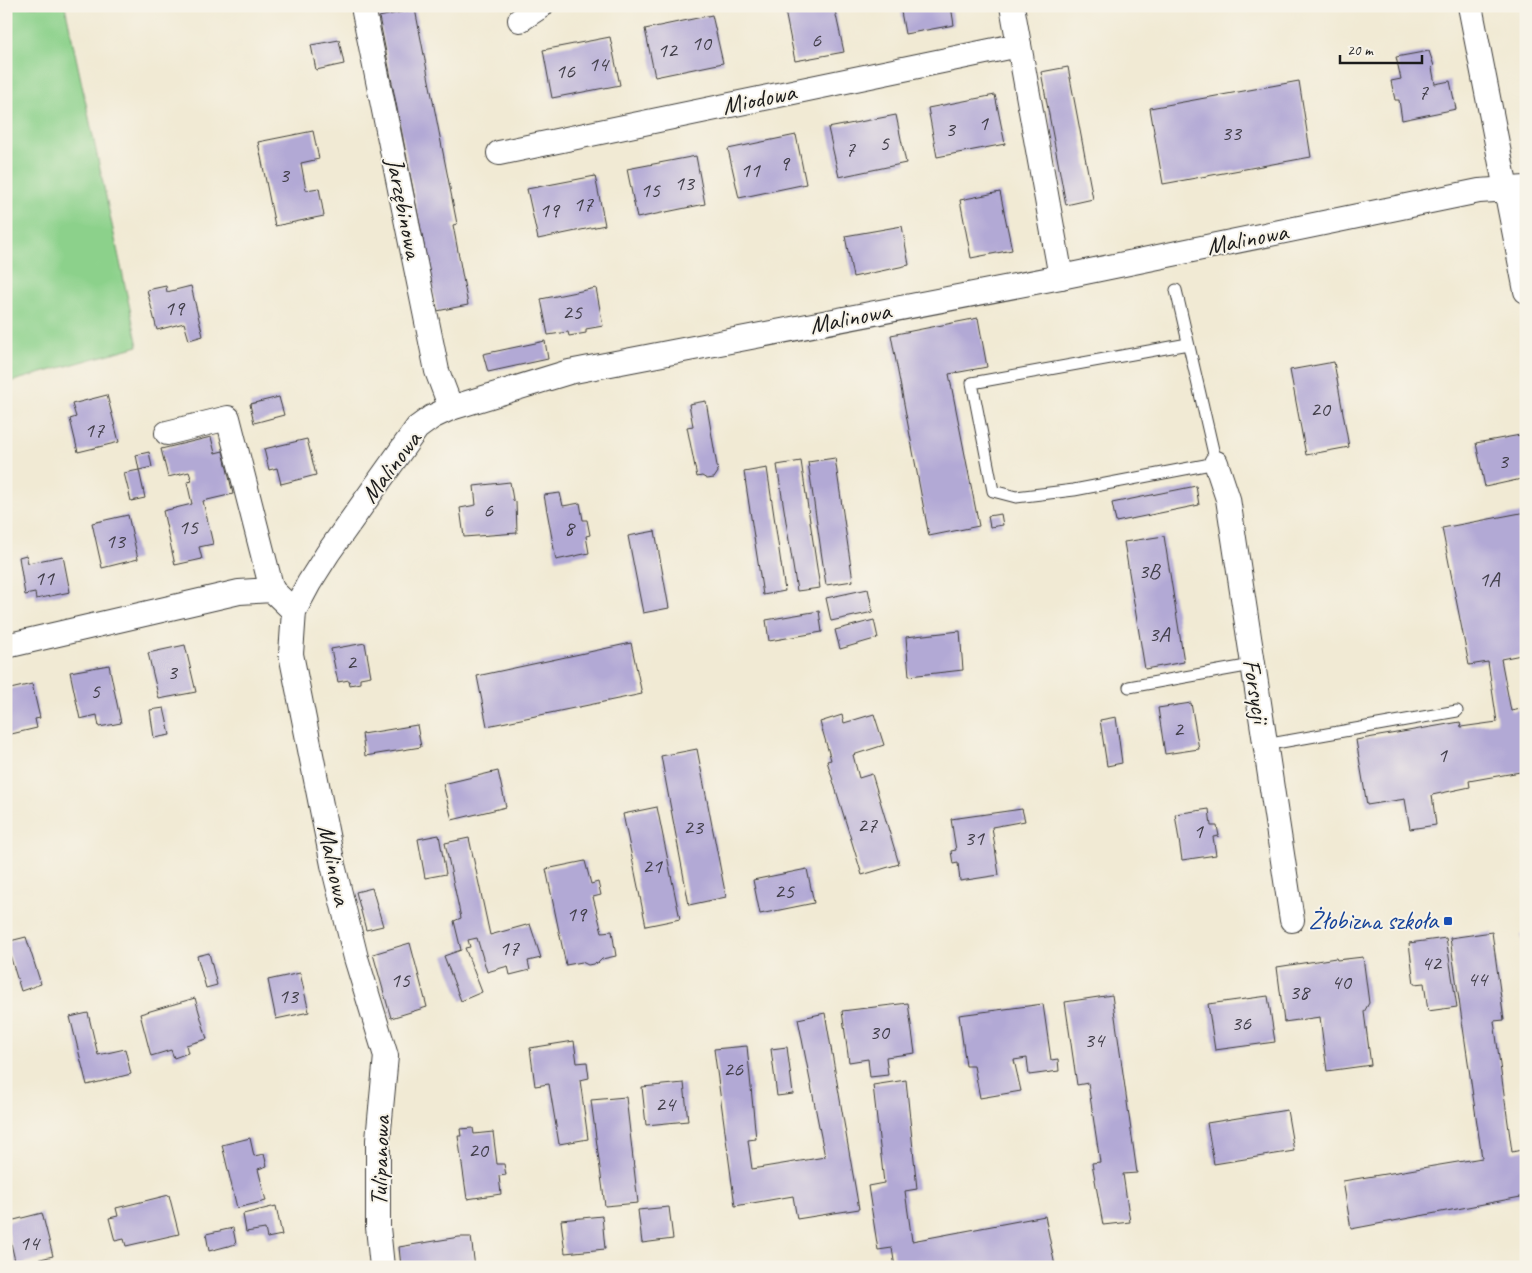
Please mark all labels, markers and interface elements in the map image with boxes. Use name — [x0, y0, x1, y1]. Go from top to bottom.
house number: 6 — [811, 26, 822, 54]
house number: 10 — [691, 29, 713, 57]
scale bar — [1340, 32, 1422, 64]
house number: 12 — [657, 36, 679, 64]
text: 20 m — [1347, 41, 1374, 60]
house number: 14 — [588, 50, 610, 78]
house number: 16 — [555, 57, 576, 85]
street label: Miodowa — [719, 75, 801, 122]
house number: 7 — [1418, 78, 1429, 106]
house number: 1 — [978, 109, 989, 137]
house number: 3 — [945, 115, 957, 143]
house number: 33 — [1221, 119, 1243, 147]
house number: 5 — [879, 129, 890, 157]
house number: 7 — [845, 135, 856, 163]
house number: 9 — [779, 149, 791, 177]
street label: Jarzębinowa — [378, 154, 430, 264]
house number: 11 — [740, 156, 761, 184]
house number: 3 — [279, 161, 291, 189]
house number: 13 — [674, 169, 696, 197]
house number: 15 — [640, 176, 661, 204]
house number: 17 — [573, 190, 594, 218]
house number: 19 — [539, 196, 561, 224]
street label: Malinowa — [1204, 215, 1292, 263]
house number: 19 — [164, 294, 186, 322]
street label: Malinowa — [807, 294, 895, 342]
house number: 25 — [562, 298, 583, 326]
house number: 20 — [1310, 395, 1332, 423]
house number: 17 — [84, 416, 105, 444]
street label: Malinowa — [354, 423, 430, 509]
house number: 3 — [1498, 447, 1510, 475]
house number: 6 — [483, 496, 494, 524]
house number: 15 — [178, 513, 199, 541]
house number: 8 — [564, 514, 576, 542]
house number: 13 — [105, 527, 127, 555]
house number: 3B — [1138, 557, 1161, 585]
house number: 11 — [34, 564, 55, 592]
house number: 1A — [1479, 565, 1500, 593]
house number: 3A — [1149, 620, 1170, 648]
house number: 2 — [346, 648, 358, 676]
street label: Forsycji — [1235, 657, 1277, 729]
house number: 3 — [167, 658, 179, 686]
house number: 5 — [90, 677, 101, 705]
house number: 2 — [1173, 715, 1185, 743]
house number: 1 — [1437, 741, 1448, 769]
house number: 27 — [857, 811, 878, 839]
house number: 23 — [683, 813, 705, 841]
house number: 1 — [1193, 817, 1204, 845]
street label: Malinowa — [310, 822, 359, 910]
house number: 31 — [964, 824, 985, 852]
house number: 21 — [642, 852, 663, 880]
house number: 25 — [774, 877, 795, 905]
house number: 19 — [566, 900, 588, 928]
place label: Żłobizna szkoła — [1309, 905, 1440, 937]
marker: Żłobizna szkoła — [1442, 915, 1454, 927]
house number: 17 — [499, 934, 520, 962]
house number: 42 — [1421, 949, 1443, 977]
house number: 44 — [1467, 965, 1489, 993]
house number: 15 — [390, 966, 411, 994]
house number: 40 — [1331, 968, 1353, 996]
house number: 38 — [1289, 978, 1311, 1006]
house number: 13 — [278, 982, 300, 1010]
house number: 36 — [1231, 1009, 1252, 1037]
house number: 30 — [869, 1018, 891, 1046]
house number: 34 — [1084, 1026, 1106, 1054]
house number: 26 — [723, 1055, 744, 1083]
house number: 24 — [655, 1090, 677, 1118]
street label: Tulipanowa — [362, 1113, 398, 1207]
house number: 20 — [468, 1136, 490, 1164]
house number: 14 — [19, 1229, 41, 1257]

